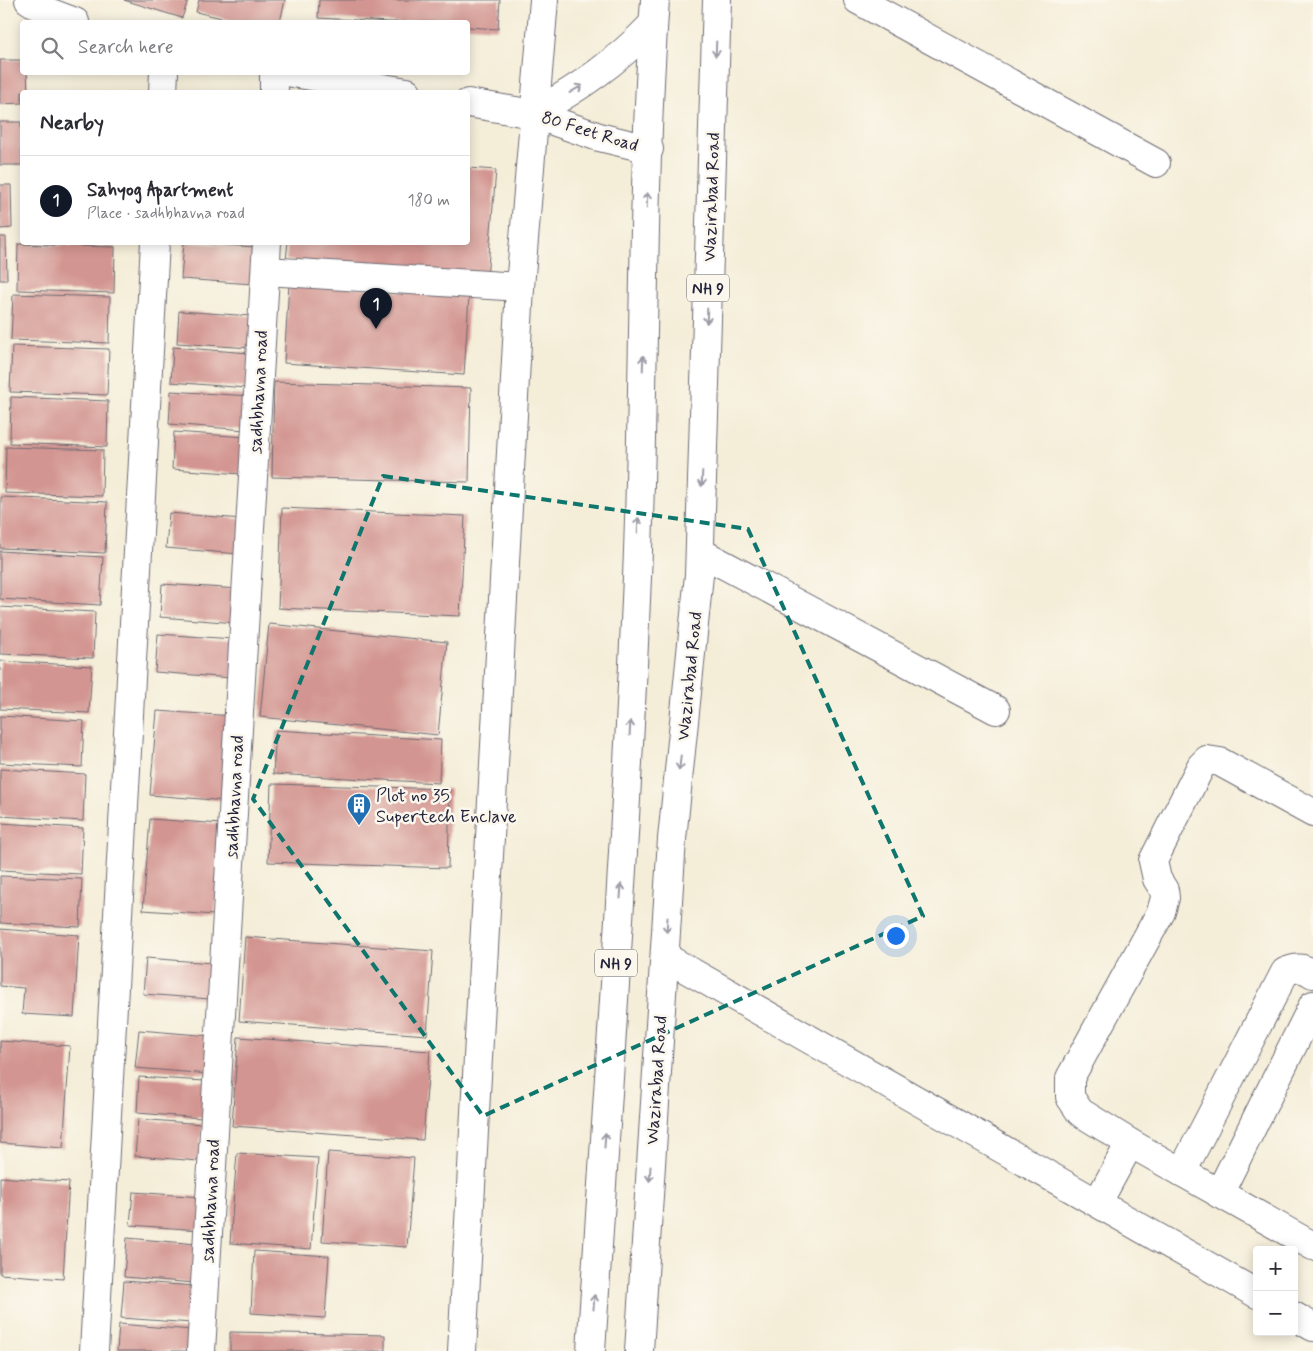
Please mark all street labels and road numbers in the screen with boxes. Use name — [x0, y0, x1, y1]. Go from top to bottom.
street label: 80 Feet Road — [538, 106, 641, 158]
street label: Wazirabad Road — [698, 132, 726, 262]
road number: NH 9 — [687, 274, 729, 302]
street label: sadhbhavna road — [244, 330, 274, 455]
street label: Wazirabad Road — [671, 611, 709, 742]
street label: sadhbhavna road — [220, 735, 250, 860]
road number: NH 9 — [595, 950, 637, 976]
street label: Wazirabad Road — [641, 1015, 673, 1145]
street label: sadhbhavna road — [196, 1139, 226, 1264]

